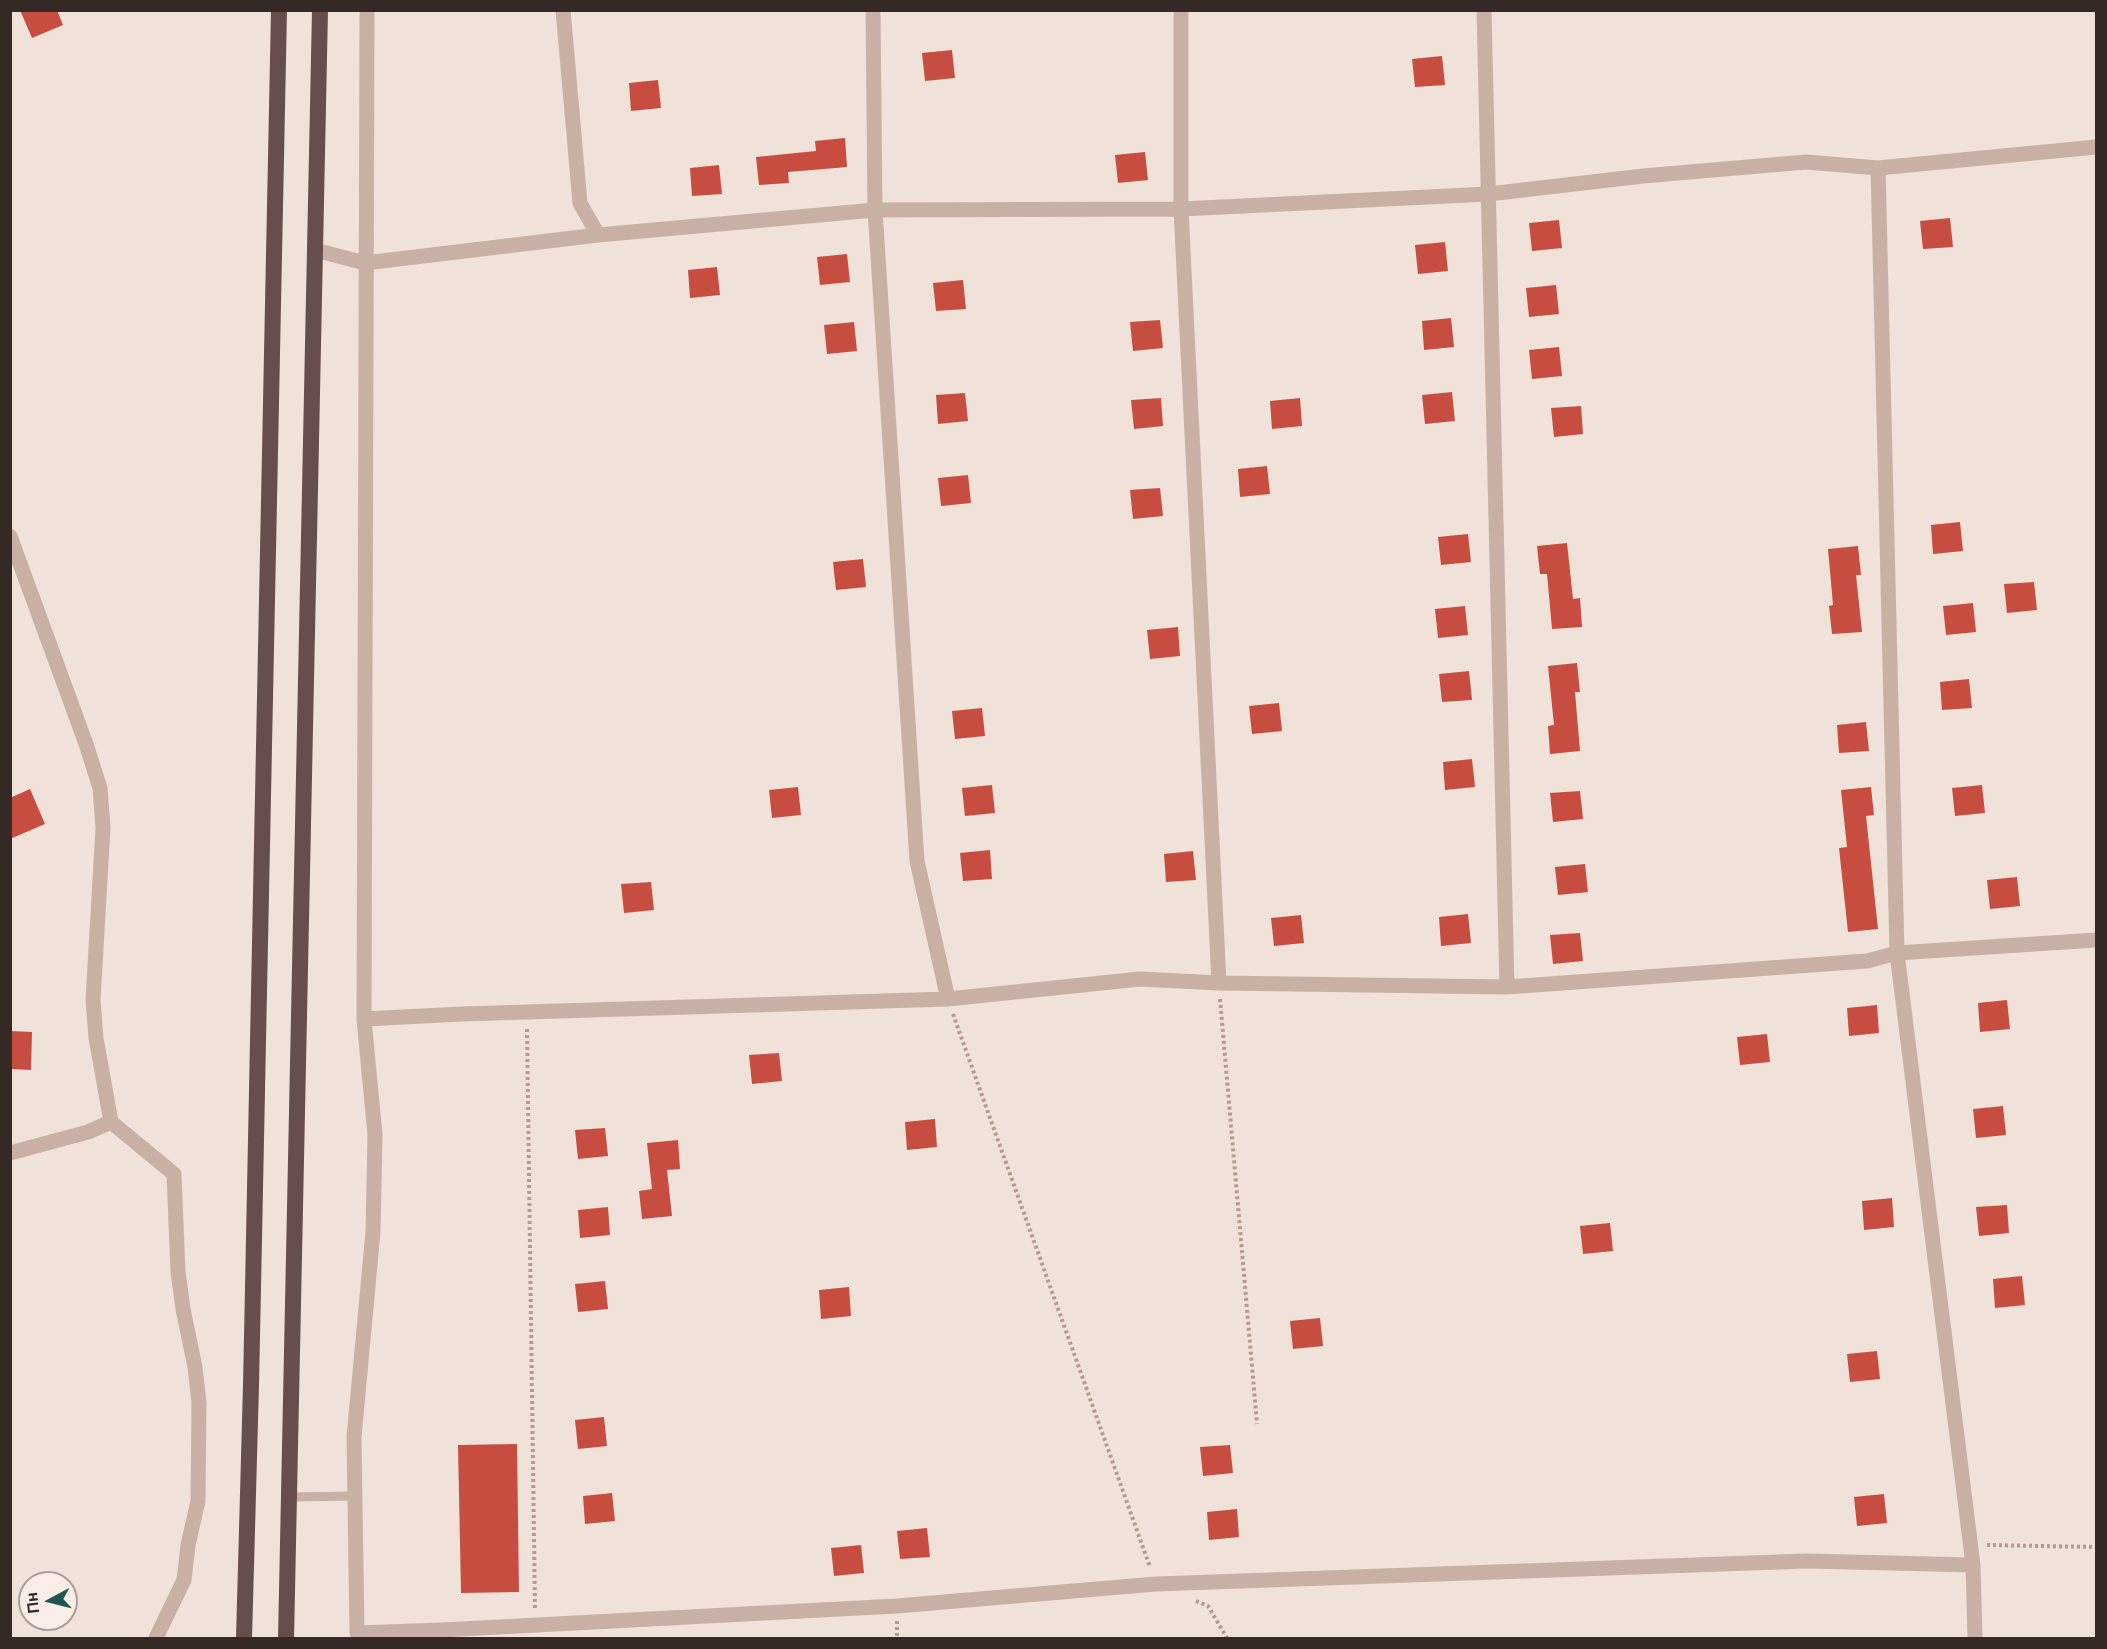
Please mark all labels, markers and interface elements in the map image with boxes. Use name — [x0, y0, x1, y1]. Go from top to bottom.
north arrow — [18, 1571, 78, 1631]
text: Пн — [21, 1591, 42, 1615]

